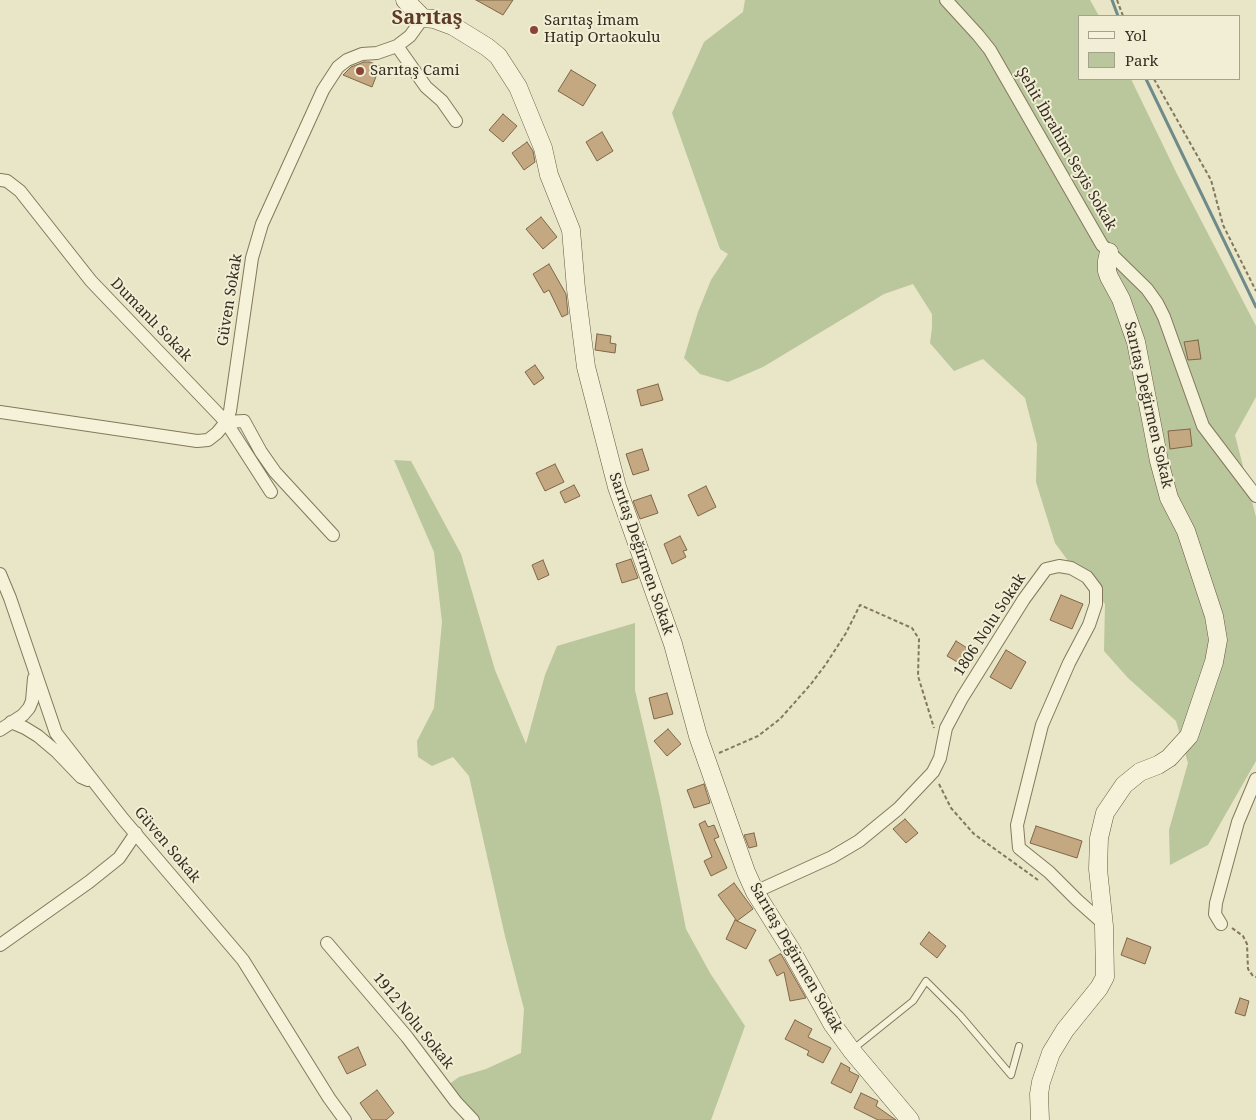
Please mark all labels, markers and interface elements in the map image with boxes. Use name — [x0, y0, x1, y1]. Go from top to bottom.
district label: Sarıtaş — [392, 6, 462, 30]
place label: Sarıtaş İmam Hatip Ortaokulu — [544, 12, 661, 47]
legend — [1078, 15, 1241, 80]
marker: Sarıtaş İmam Hatip Ortaokulu — [528, 24, 540, 36]
text: Yol — [1125, 25, 1147, 45]
text: Park — [1125, 50, 1158, 70]
place label: Sarıtaş Cami — [370, 62, 459, 80]
street label: Şehit İbrahim Seyis Sokak — [1012, 64, 1120, 234]
marker: Sarıtaş Cami — [354, 65, 366, 77]
street label: Güven Sokak — [214, 253, 246, 347]
street label: Dumanlı Sokak — [107, 275, 195, 365]
street label: Sarıtaş Değirmen Sokak — [1120, 320, 1176, 490]
street label: Sarıtaş Değirmen Sokak — [605, 471, 677, 637]
street label: 1806 Nolu Sokak — [950, 570, 1030, 680]
street label: Güven Sokak — [130, 803, 204, 887]
street label: Sarıtaş Değirmen Sokak — [746, 880, 846, 1036]
street label: 1912 Nolu Sokak — [369, 969, 457, 1073]

